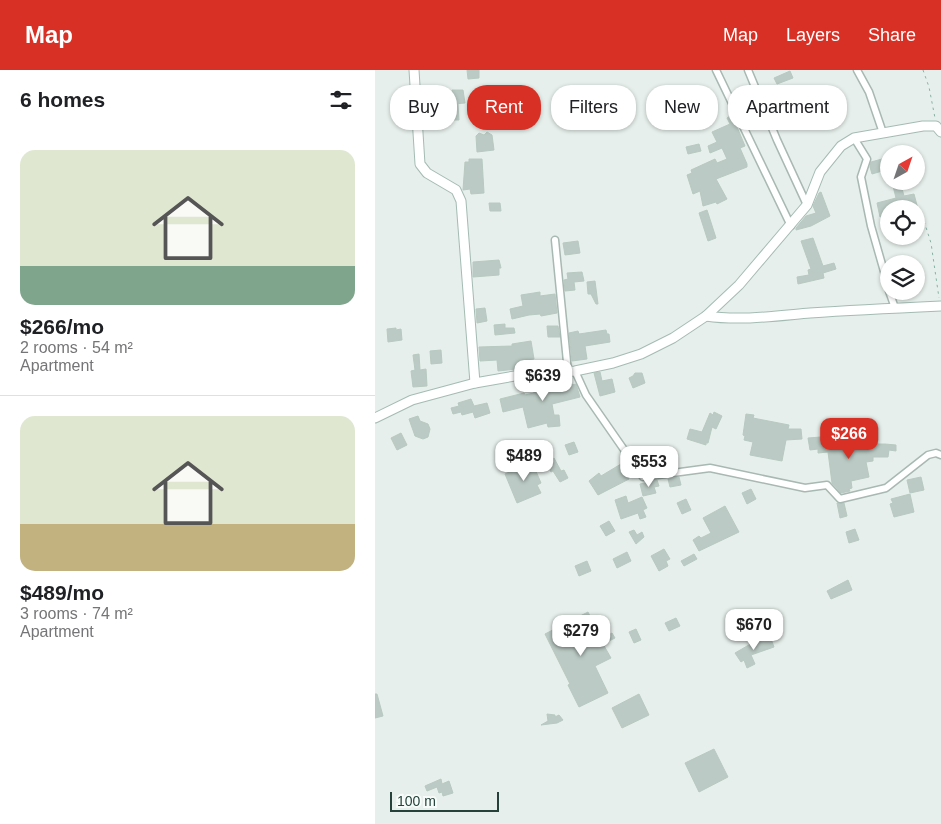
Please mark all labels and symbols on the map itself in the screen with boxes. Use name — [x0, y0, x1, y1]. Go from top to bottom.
north arrow — [880, 145, 925, 190]
pin: $639 — [513, 360, 573, 402]
pin: $266 — [819, 418, 879, 460]
pin: $489 — [494, 440, 554, 482]
pin: $553 — [619, 446, 679, 488]
pin: $670 — [724, 608, 784, 651]
pin: $279 — [551, 614, 611, 657]
scale bar — [390, 789, 499, 812]

